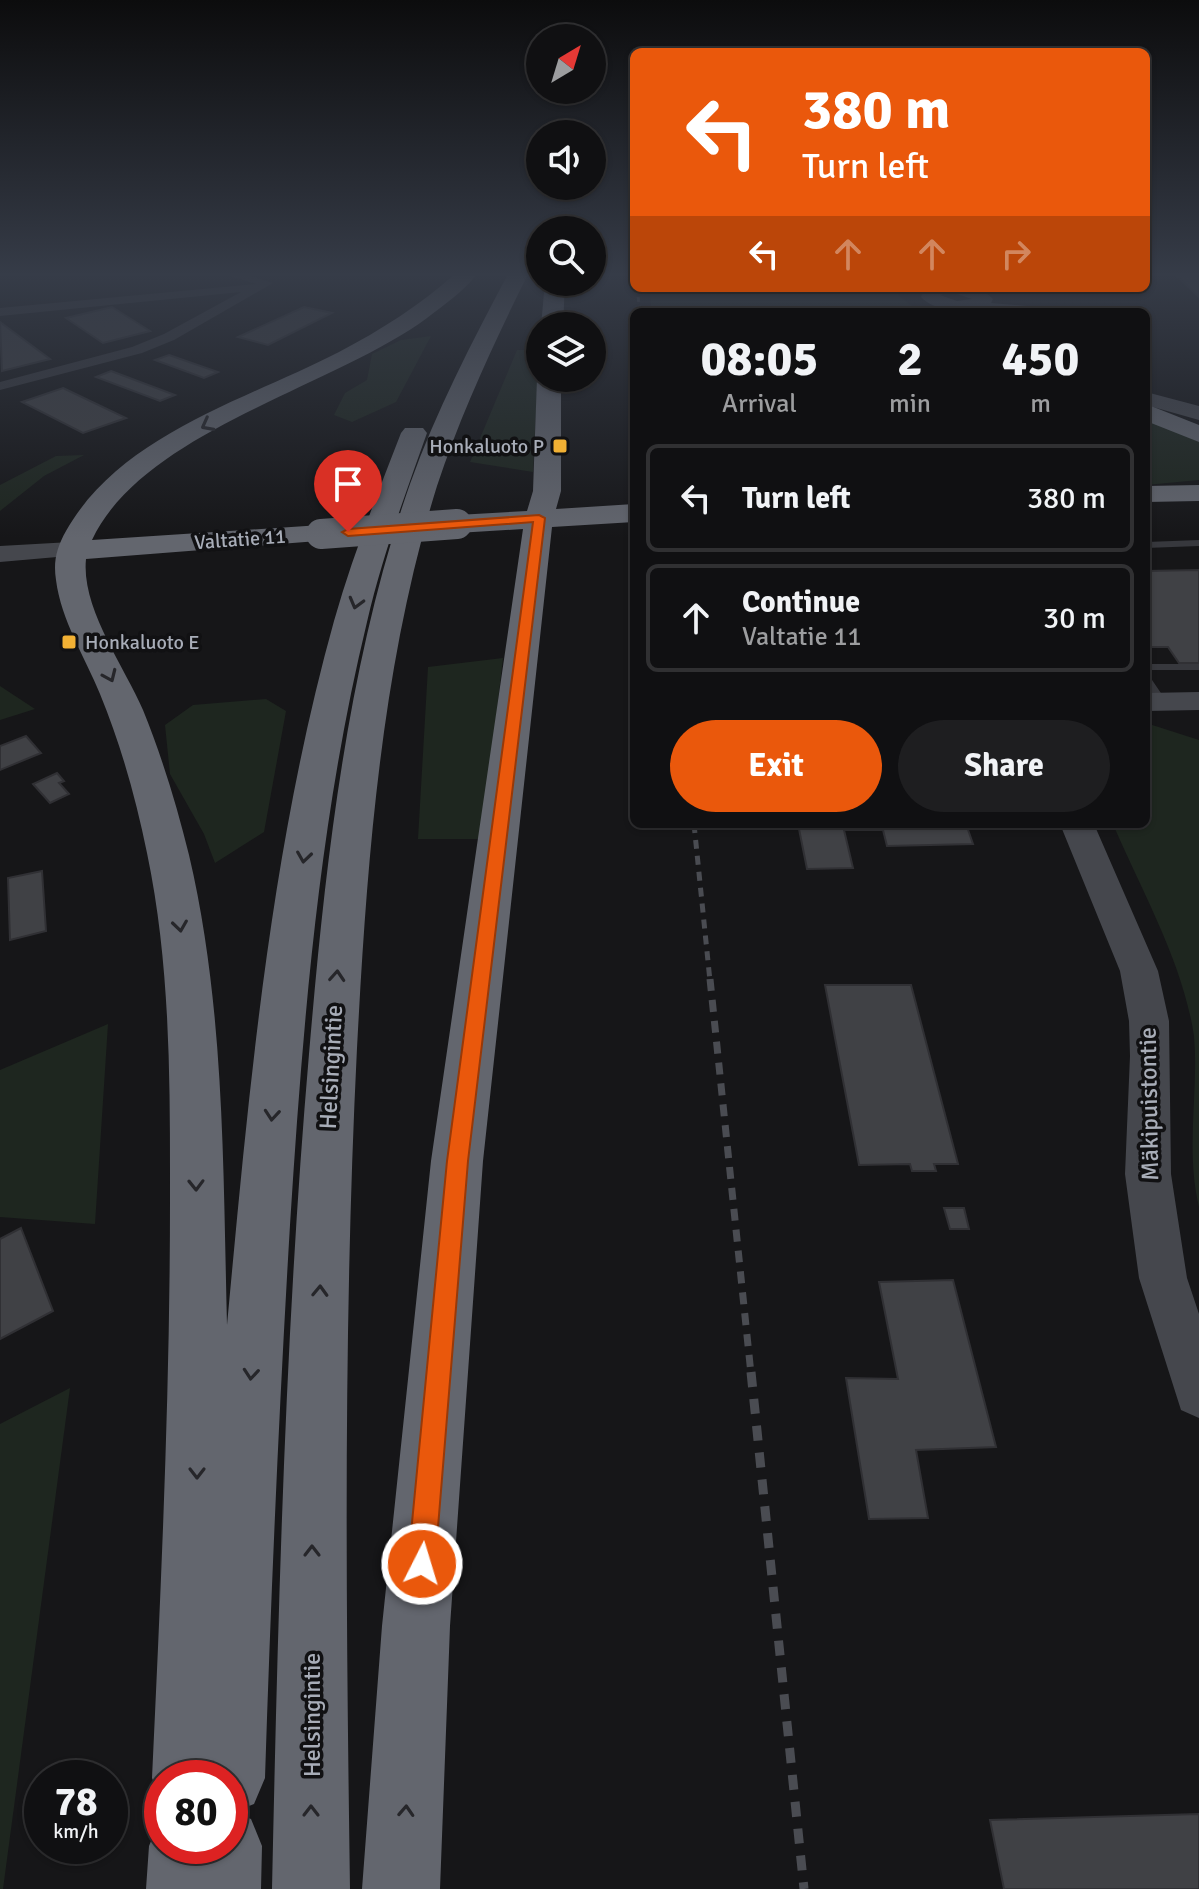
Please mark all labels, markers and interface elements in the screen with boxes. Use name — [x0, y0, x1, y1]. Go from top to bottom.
north arrow — [526, 24, 606, 104]
map controls — [526, 24, 606, 392]
text: 380 m — [802, 75, 950, 144]
icon: left — [670, 80, 774, 184]
button: sound — [526, 120, 606, 200]
text: Turn left — [802, 144, 929, 189]
button: search — [526, 216, 606, 296]
icon: left — [742, 232, 786, 276]
icon: ahead — [826, 232, 870, 276]
icon: ahead — [910, 232, 954, 276]
icon: right — [994, 232, 1038, 276]
button: layers — [526, 312, 606, 392]
text: 08:05 — [701, 330, 818, 389]
text: 2 — [897, 330, 923, 389]
text: 450 — [1002, 330, 1079, 389]
text: Arrival — [722, 388, 797, 420]
text: min — [889, 388, 931, 420]
text: m — [1030, 388, 1051, 420]
one-way arrow — [201, 415, 216, 430]
place label: Honkaluoto P — [429, 434, 544, 459]
marker: Honkaluoto P — [551, 437, 569, 455]
pin — [314, 450, 382, 532]
icon: arrive — [326, 462, 370, 506]
icon: left — [674, 476, 718, 520]
text: Turn left — [742, 480, 851, 517]
text: 380 m — [1027, 480, 1106, 517]
street label: Valtatie 11 — [193, 524, 287, 555]
text: Continue — [742, 584, 860, 621]
one-way arrow — [349, 595, 366, 609]
icon: ahead — [674, 596, 718, 640]
text: 30 m — [1043, 600, 1106, 637]
text: Valtatie 11 — [742, 621, 861, 653]
place label: Honkaluoto E — [85, 630, 200, 655]
marker: Honkaluoto E — [60, 633, 78, 651]
one-way arrow — [101, 668, 117, 683]
button: Exit — [670, 720, 882, 812]
button: Share — [898, 720, 1110, 812]
one-way arrow — [296, 850, 313, 864]
one-way arrow — [171, 919, 188, 933]
one-way arrow — [328, 969, 345, 982]
street label: Helsingintie — [313, 1004, 349, 1130]
street label: Mäkipuistontie — [1133, 1027, 1165, 1181]
one-way arrow — [264, 1109, 281, 1122]
one-way arrow — [188, 1179, 205, 1192]
one-way arrow — [311, 1284, 328, 1297]
one-way arrow — [243, 1368, 260, 1381]
one-way arrow — [188, 1467, 206, 1480]
position arrow — [380, 1522, 464, 1606]
one-way arrow — [304, 1544, 321, 1557]
street label: Helsingintie — [297, 1653, 327, 1777]
speed limit sign: 80 — [144, 1760, 248, 1864]
text: 78 — [54, 1777, 98, 1827]
one-way arrow — [302, 1804, 320, 1817]
one-way arrow — [397, 1804, 414, 1817]
text: km/h — [53, 1819, 99, 1844]

